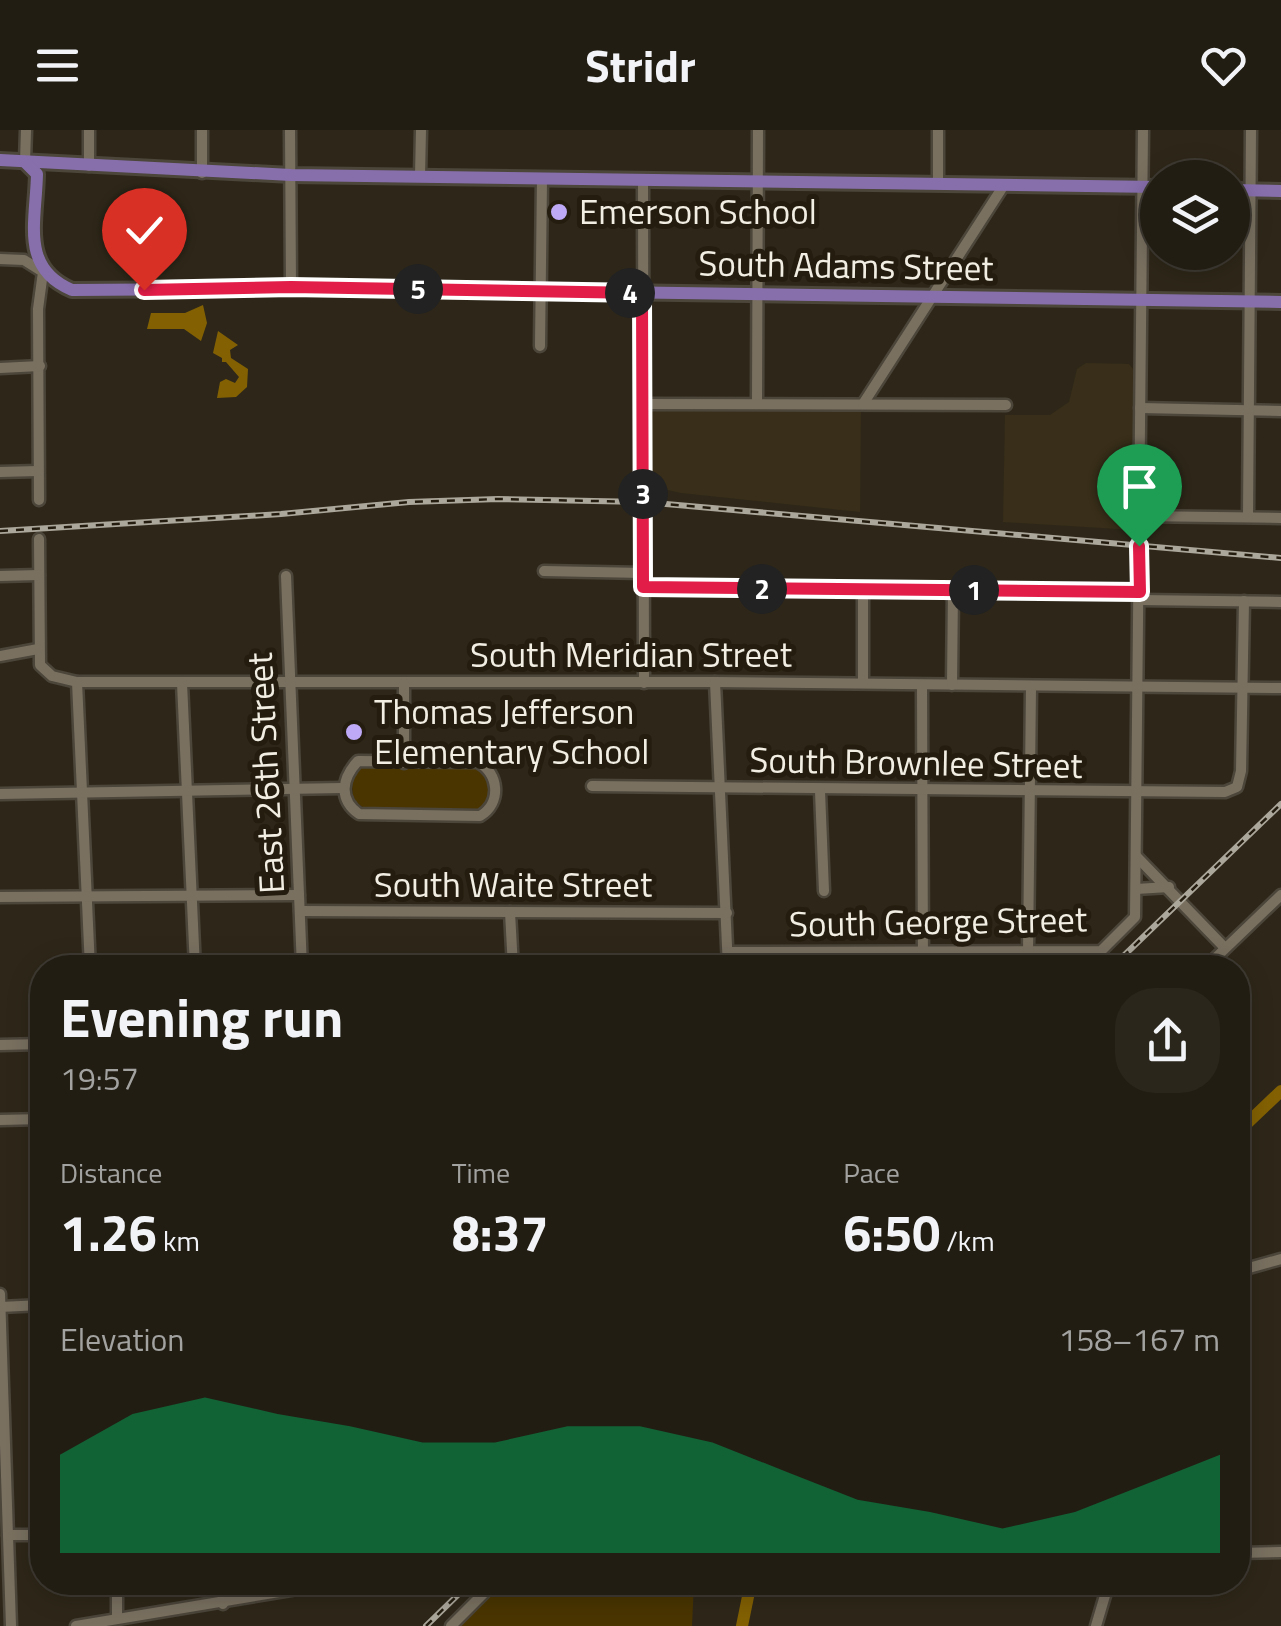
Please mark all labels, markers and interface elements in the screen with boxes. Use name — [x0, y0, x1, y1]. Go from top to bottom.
text: Stridr — [585, 31, 696, 99]
icon: menu — [30, 38, 85, 93]
icon: heart — [1196, 38, 1251, 93]
map controls — [1140, 160, 1250, 270]
button: layers — [1140, 160, 1250, 270]
place label: Emerson School — [579, 184, 817, 238]
pin — [102, 188, 187, 291]
marker: Emerson School — [548, 201, 570, 223]
icon: check — [117, 203, 172, 258]
street label: South Adams Street — [698, 235, 994, 295]
pin: 5 — [393, 264, 443, 314]
text: 5 — [410, 267, 426, 310]
pin: 4 — [605, 268, 655, 318]
text: 4 — [622, 271, 638, 314]
pin — [1097, 444, 1182, 547]
icon: arrive — [1112, 459, 1167, 514]
pin: 3 — [618, 469, 668, 519]
text: 3 — [635, 472, 651, 515]
pin: 2 — [737, 564, 787, 614]
pin: 1 — [949, 565, 999, 615]
text: 2 — [754, 567, 770, 610]
text: 1 — [966, 568, 982, 611]
street label: South Meridian Street — [470, 627, 792, 681]
street label: East 26th Street — [232, 651, 298, 895]
place label: Thomas Jefferson Elementary School — [374, 684, 649, 778]
marker: Thomas Jefferson Elementary School — [343, 721, 365, 743]
street label: South Brownlee Street — [749, 732, 1083, 792]
street label: South Waite Street — [374, 857, 652, 911]
street label: South George Street — [789, 891, 1087, 951]
text: Evening run — [60, 975, 343, 1058]
button: share — [1115, 988, 1220, 1093]
text: 19:57 — [60, 1054, 139, 1102]
text: Distance — [60, 1151, 162, 1194]
text: Time — [452, 1151, 510, 1194]
text: Pace — [843, 1151, 900, 1194]
text: 1.26 — [60, 1194, 157, 1270]
text: 8:37 — [452, 1194, 548, 1270]
text: 6:50 — [843, 1194, 940, 1270]
text: km — [157, 1219, 200, 1262]
text: /km — [940, 1219, 995, 1262]
text: Elevation — [60, 1315, 184, 1363]
text: 158–167 m — [1058, 1315, 1220, 1363]

